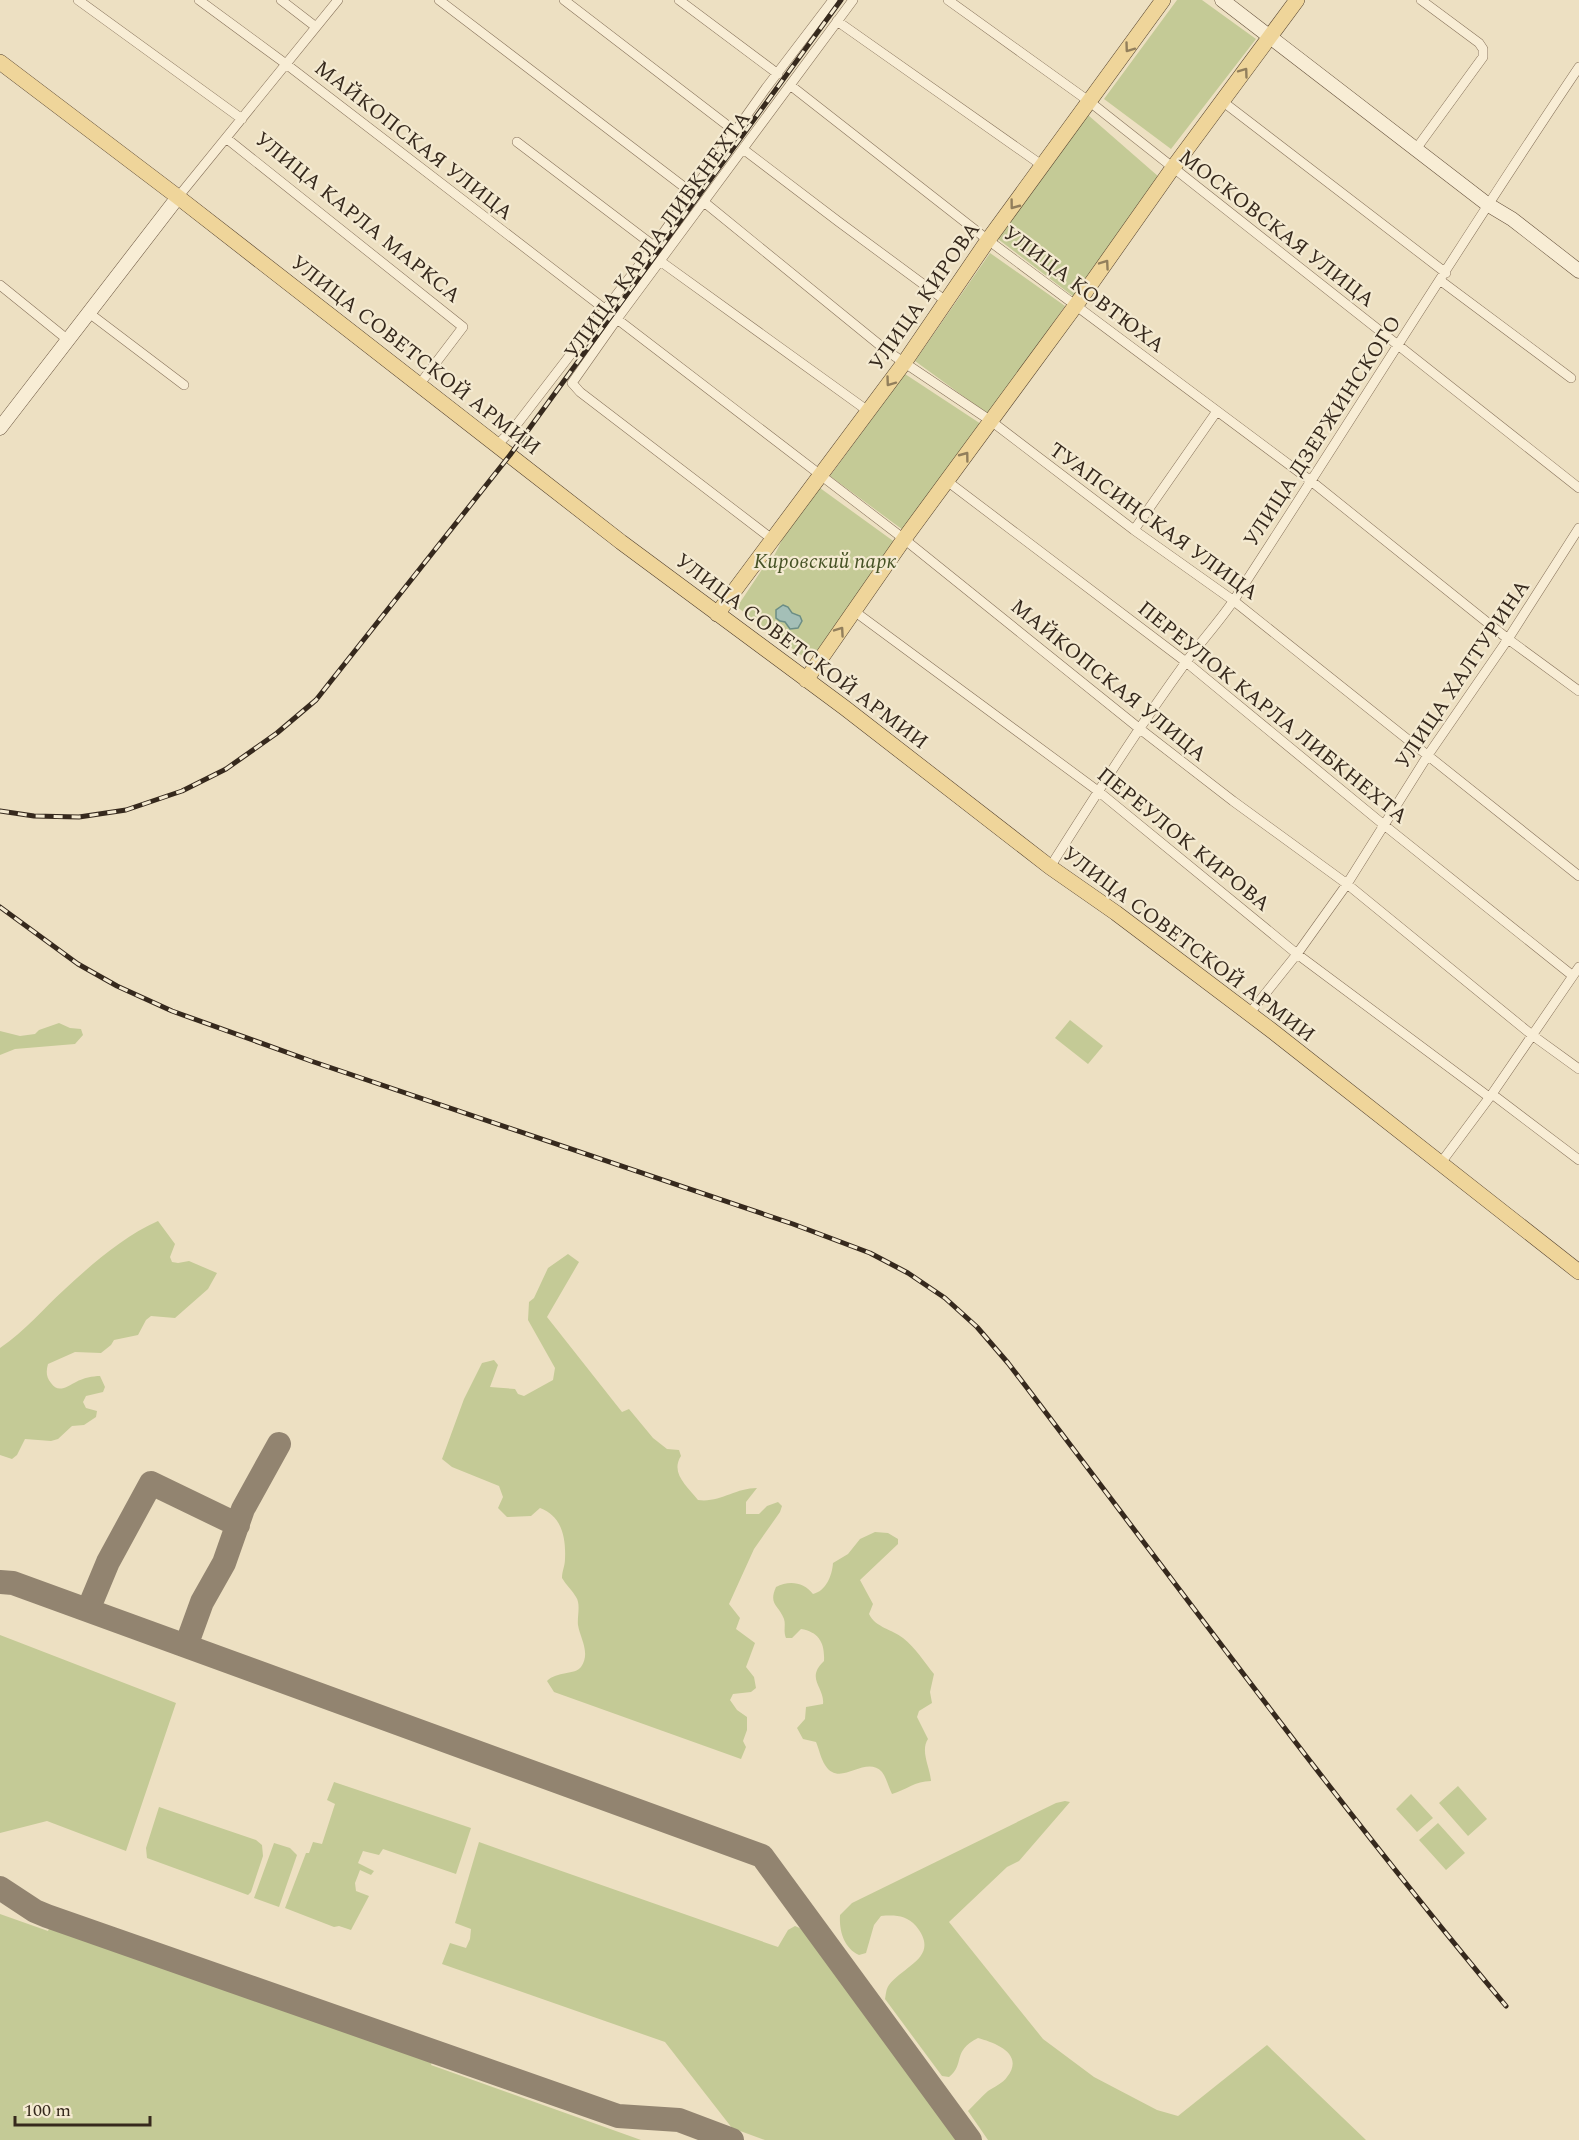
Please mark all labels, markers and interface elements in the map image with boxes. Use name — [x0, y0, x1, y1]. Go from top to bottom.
one-way arrow — [1125, 41, 1136, 52]
street label: МАЙКОПСКАЯ УЛИЦА — [307, 53, 520, 229]
one-way arrow — [1236, 68, 1247, 79]
street label: УЛИЦА КАРЛА ЛИБКНЕХТА — [557, 104, 759, 367]
street label: УЛИЦА КАРЛА МАРКСА — [247, 124, 468, 311]
street label: МОСКОВСКАЯ УЛИЦА — [1171, 142, 1382, 316]
one-way arrow — [1010, 199, 1021, 210]
street label: УЛИЦА КИРОВА — [861, 215, 989, 378]
street label: УЛИЦА КОВТЮХА — [996, 218, 1171, 362]
street label: УЛИЦА СОВЕТСКОЙ АРМИИ — [283, 248, 547, 464]
one-way arrow — [1098, 260, 1109, 271]
street label: УЛИЦА ДЗЕРЖИНСКОГО — [1236, 309, 1410, 554]
one-way arrow — [886, 375, 897, 386]
street label: ТУАПСИНСКАЯ УЛИЦА — [1042, 435, 1265, 609]
one-way arrow — [958, 451, 969, 462]
street label: УЛИЦА СОВЕТСКОЙ АРМИИ — [668, 546, 935, 758]
park label: Кировский парк — [753, 546, 897, 578]
street label: УЛИЦА ХАЛТУРИНА — [1387, 573, 1539, 776]
street label: МАЙКОПСКАЯ УЛИЦА — [1003, 591, 1214, 770]
street label: ПЕРЕУЛОК КАРЛА ЛИБКНЕХТА — [1130, 593, 1415, 832]
one-way arrow — [833, 627, 844, 638]
street label: ПЕРЕУЛОК КИРОВА — [1090, 760, 1277, 920]
street label: УЛИЦА СОВЕТСКОЙ АРМИИ — [1055, 839, 1322, 1051]
scale bar — [15, 2089, 150, 2127]
text: 100 m — [24, 2097, 71, 2124]

